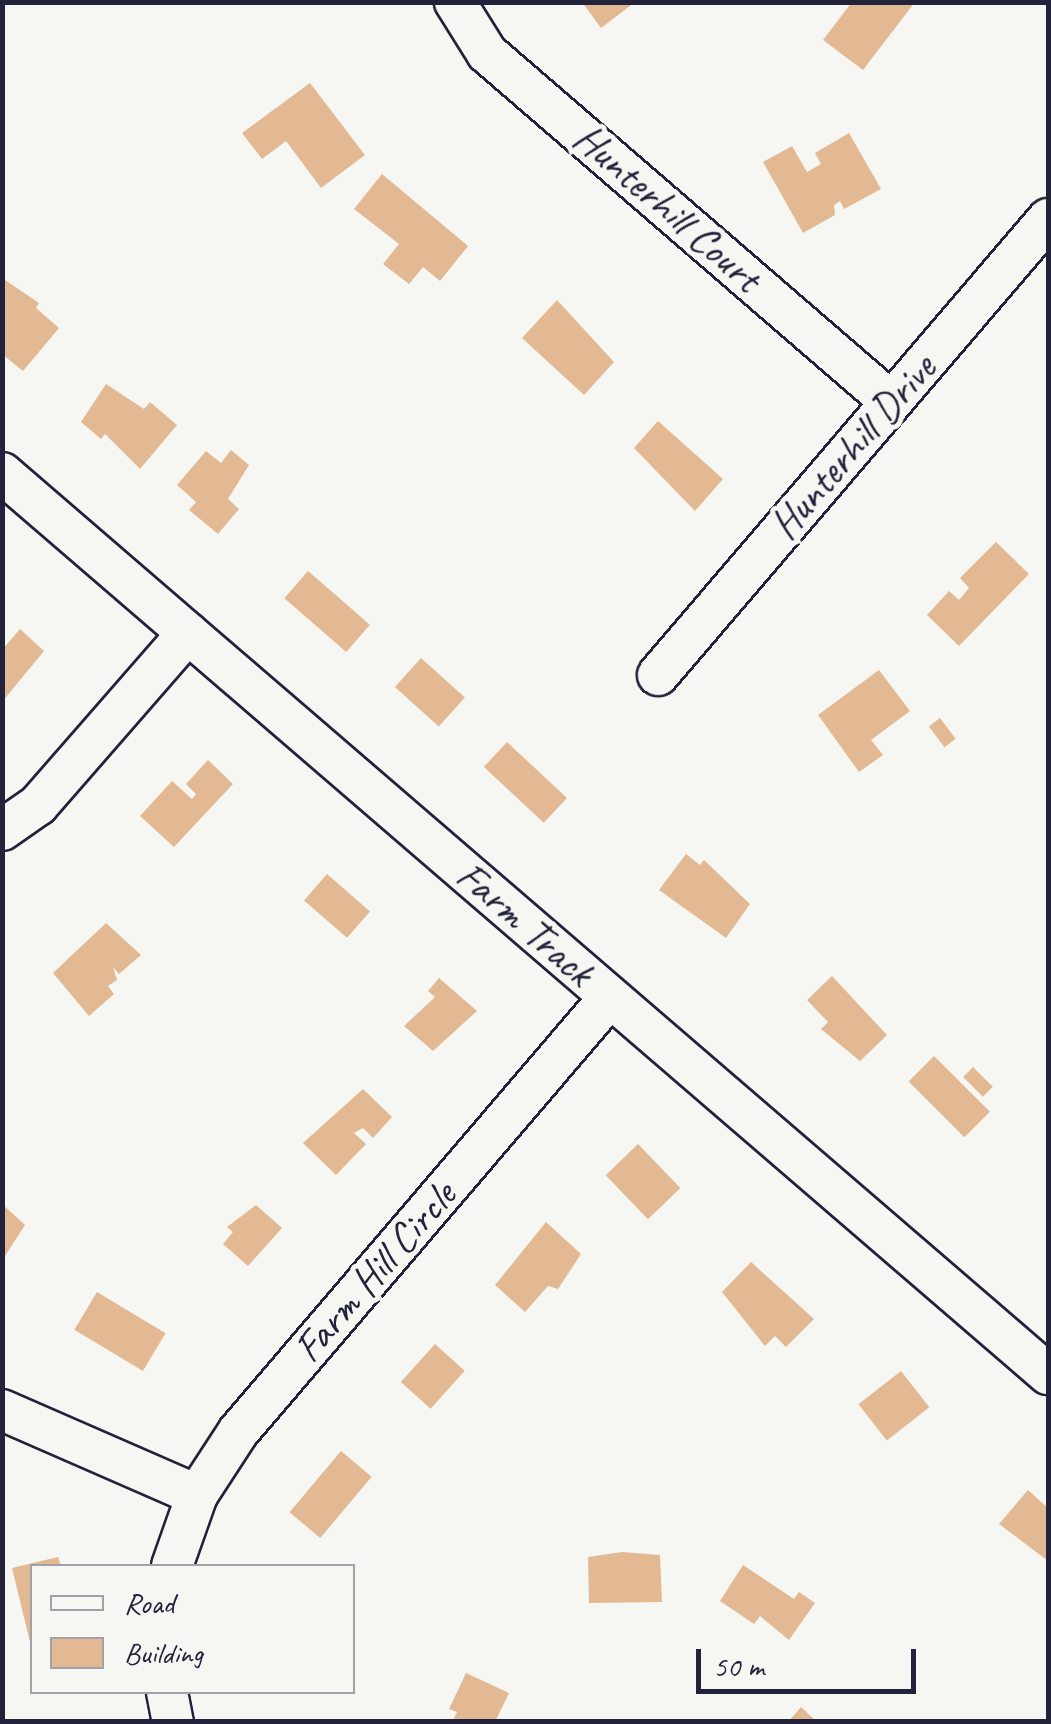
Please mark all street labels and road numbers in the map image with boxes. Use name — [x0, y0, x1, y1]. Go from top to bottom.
street label: Hunterhill Court — [563, 113, 771, 303]
street label: Hunterhill Drive — [759, 344, 947, 550]
street label: Farm Track — [446, 850, 604, 998]
street label: Farm Hill Circle — [283, 1172, 467, 1372]

